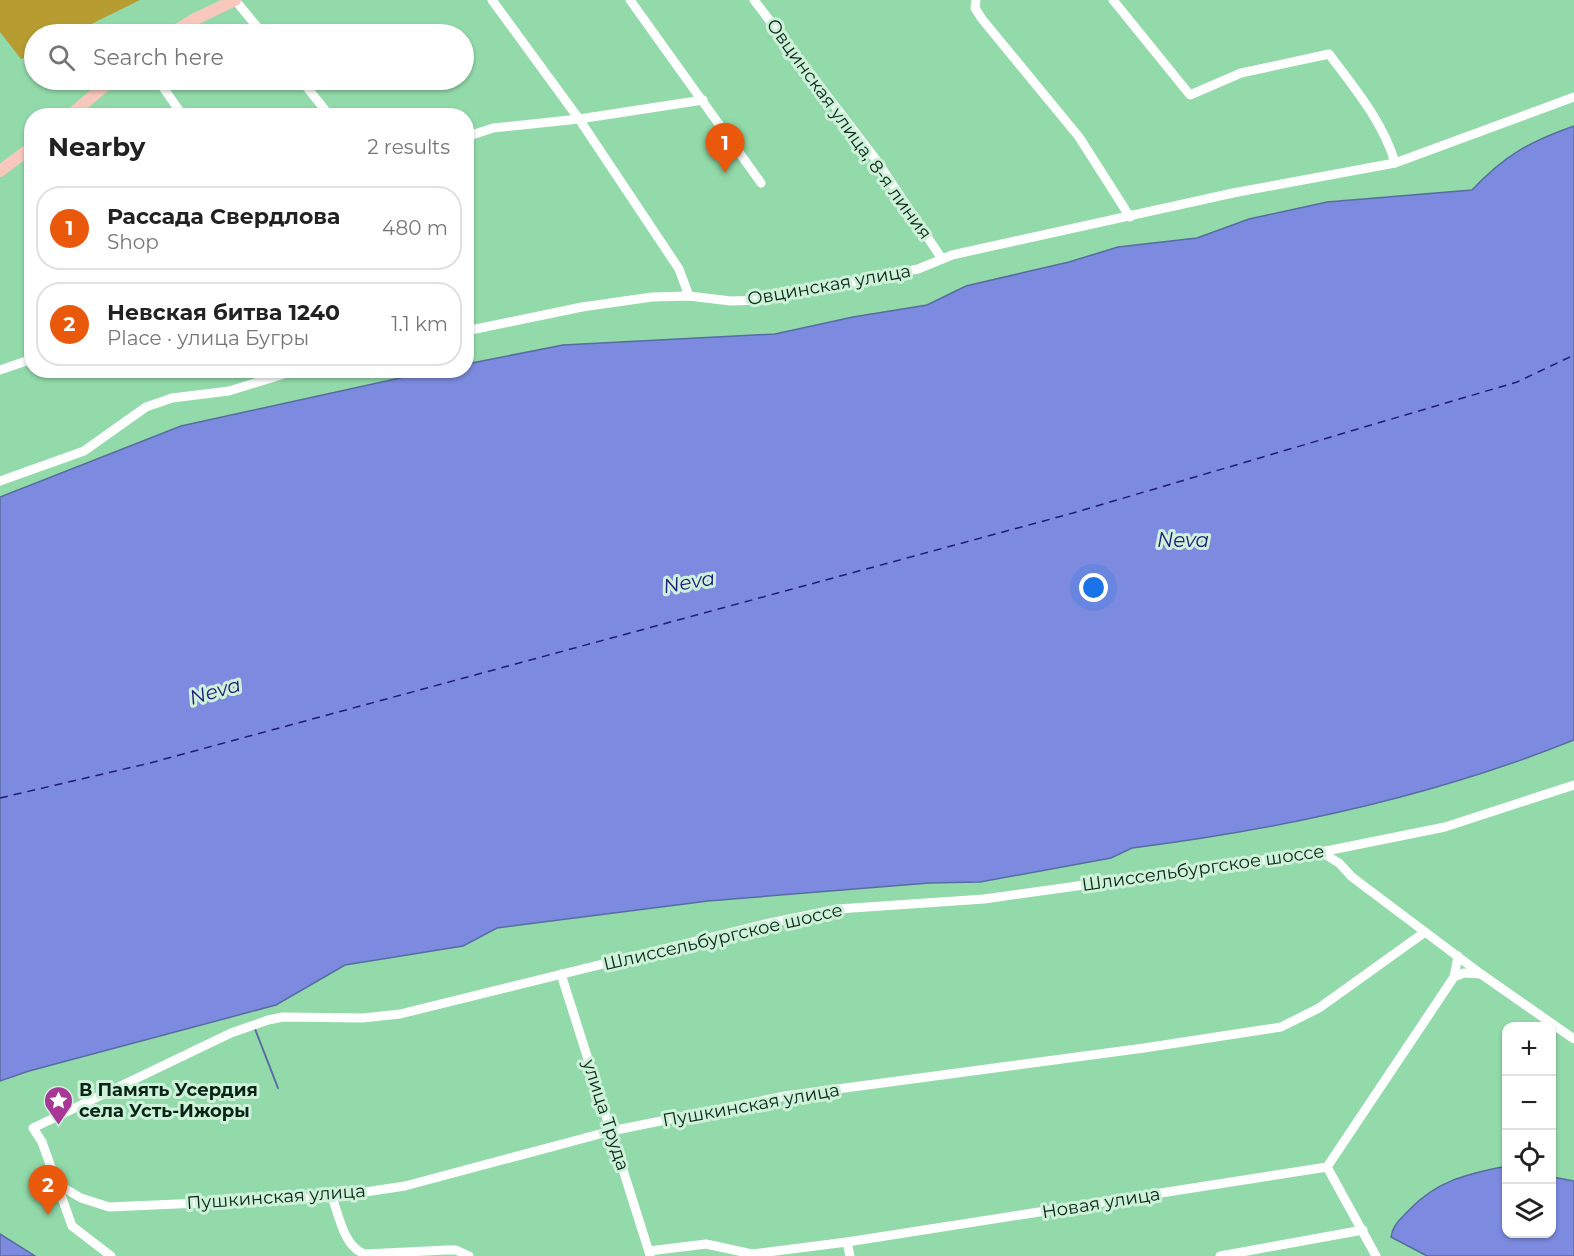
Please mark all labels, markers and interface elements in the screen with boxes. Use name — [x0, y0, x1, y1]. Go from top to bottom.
street label: Овцинская улица, 8-я линия — [762, 14, 936, 244]
search box — [24, 24, 474, 90]
icon: search — [45, 41, 78, 74]
text: Search here — [93, 44, 224, 71]
pin: 1 — [706, 124, 744, 173]
text: Nearby — [48, 131, 145, 163]
text: 2 results — [367, 135, 450, 159]
text: Рассада Свердлова — [107, 203, 340, 230]
text: 1 — [66, 216, 73, 240]
text: 480 m — [382, 216, 448, 240]
text: Shop — [107, 230, 159, 254]
street label: Овцинская улица — [745, 260, 913, 310]
text: Невская битва 1240 — [107, 299, 340, 326]
text: 2 — [64, 312, 75, 336]
text: 1.1 km — [391, 312, 448, 336]
text: Place · улица Бугры — [107, 326, 309, 350]
water label: Neva — [1157, 528, 1209, 552]
water label: Neva — [661, 566, 717, 598]
your location — [1079, 573, 1108, 602]
water label: Neva — [187, 672, 243, 710]
street label: Шлиссельбургское шоссе — [1080, 840, 1326, 896]
street label: Шлиссельбургское шоссе — [601, 899, 845, 975]
map controls — [1502, 1022, 1556, 1238]
button: + — [1502, 1022, 1556, 1076]
street label: улица Труда — [577, 1056, 634, 1173]
button: − — [1502, 1076, 1556, 1130]
place label: В Память Усердия села Усть-Ижоры — [79, 1079, 258, 1122]
street label: Пушкинская улица — [661, 1079, 841, 1131]
place icon: В Память Усердия села Усть-Ижоры — [42, 1084, 74, 1126]
button: locate — [1502, 1130, 1556, 1184]
pin: 2 — [28, 1166, 68, 1215]
street label: Пушкинская улица — [186, 1180, 366, 1214]
street label: Новая улица — [1040, 1183, 1162, 1223]
button: layers — [1502, 1184, 1556, 1238]

